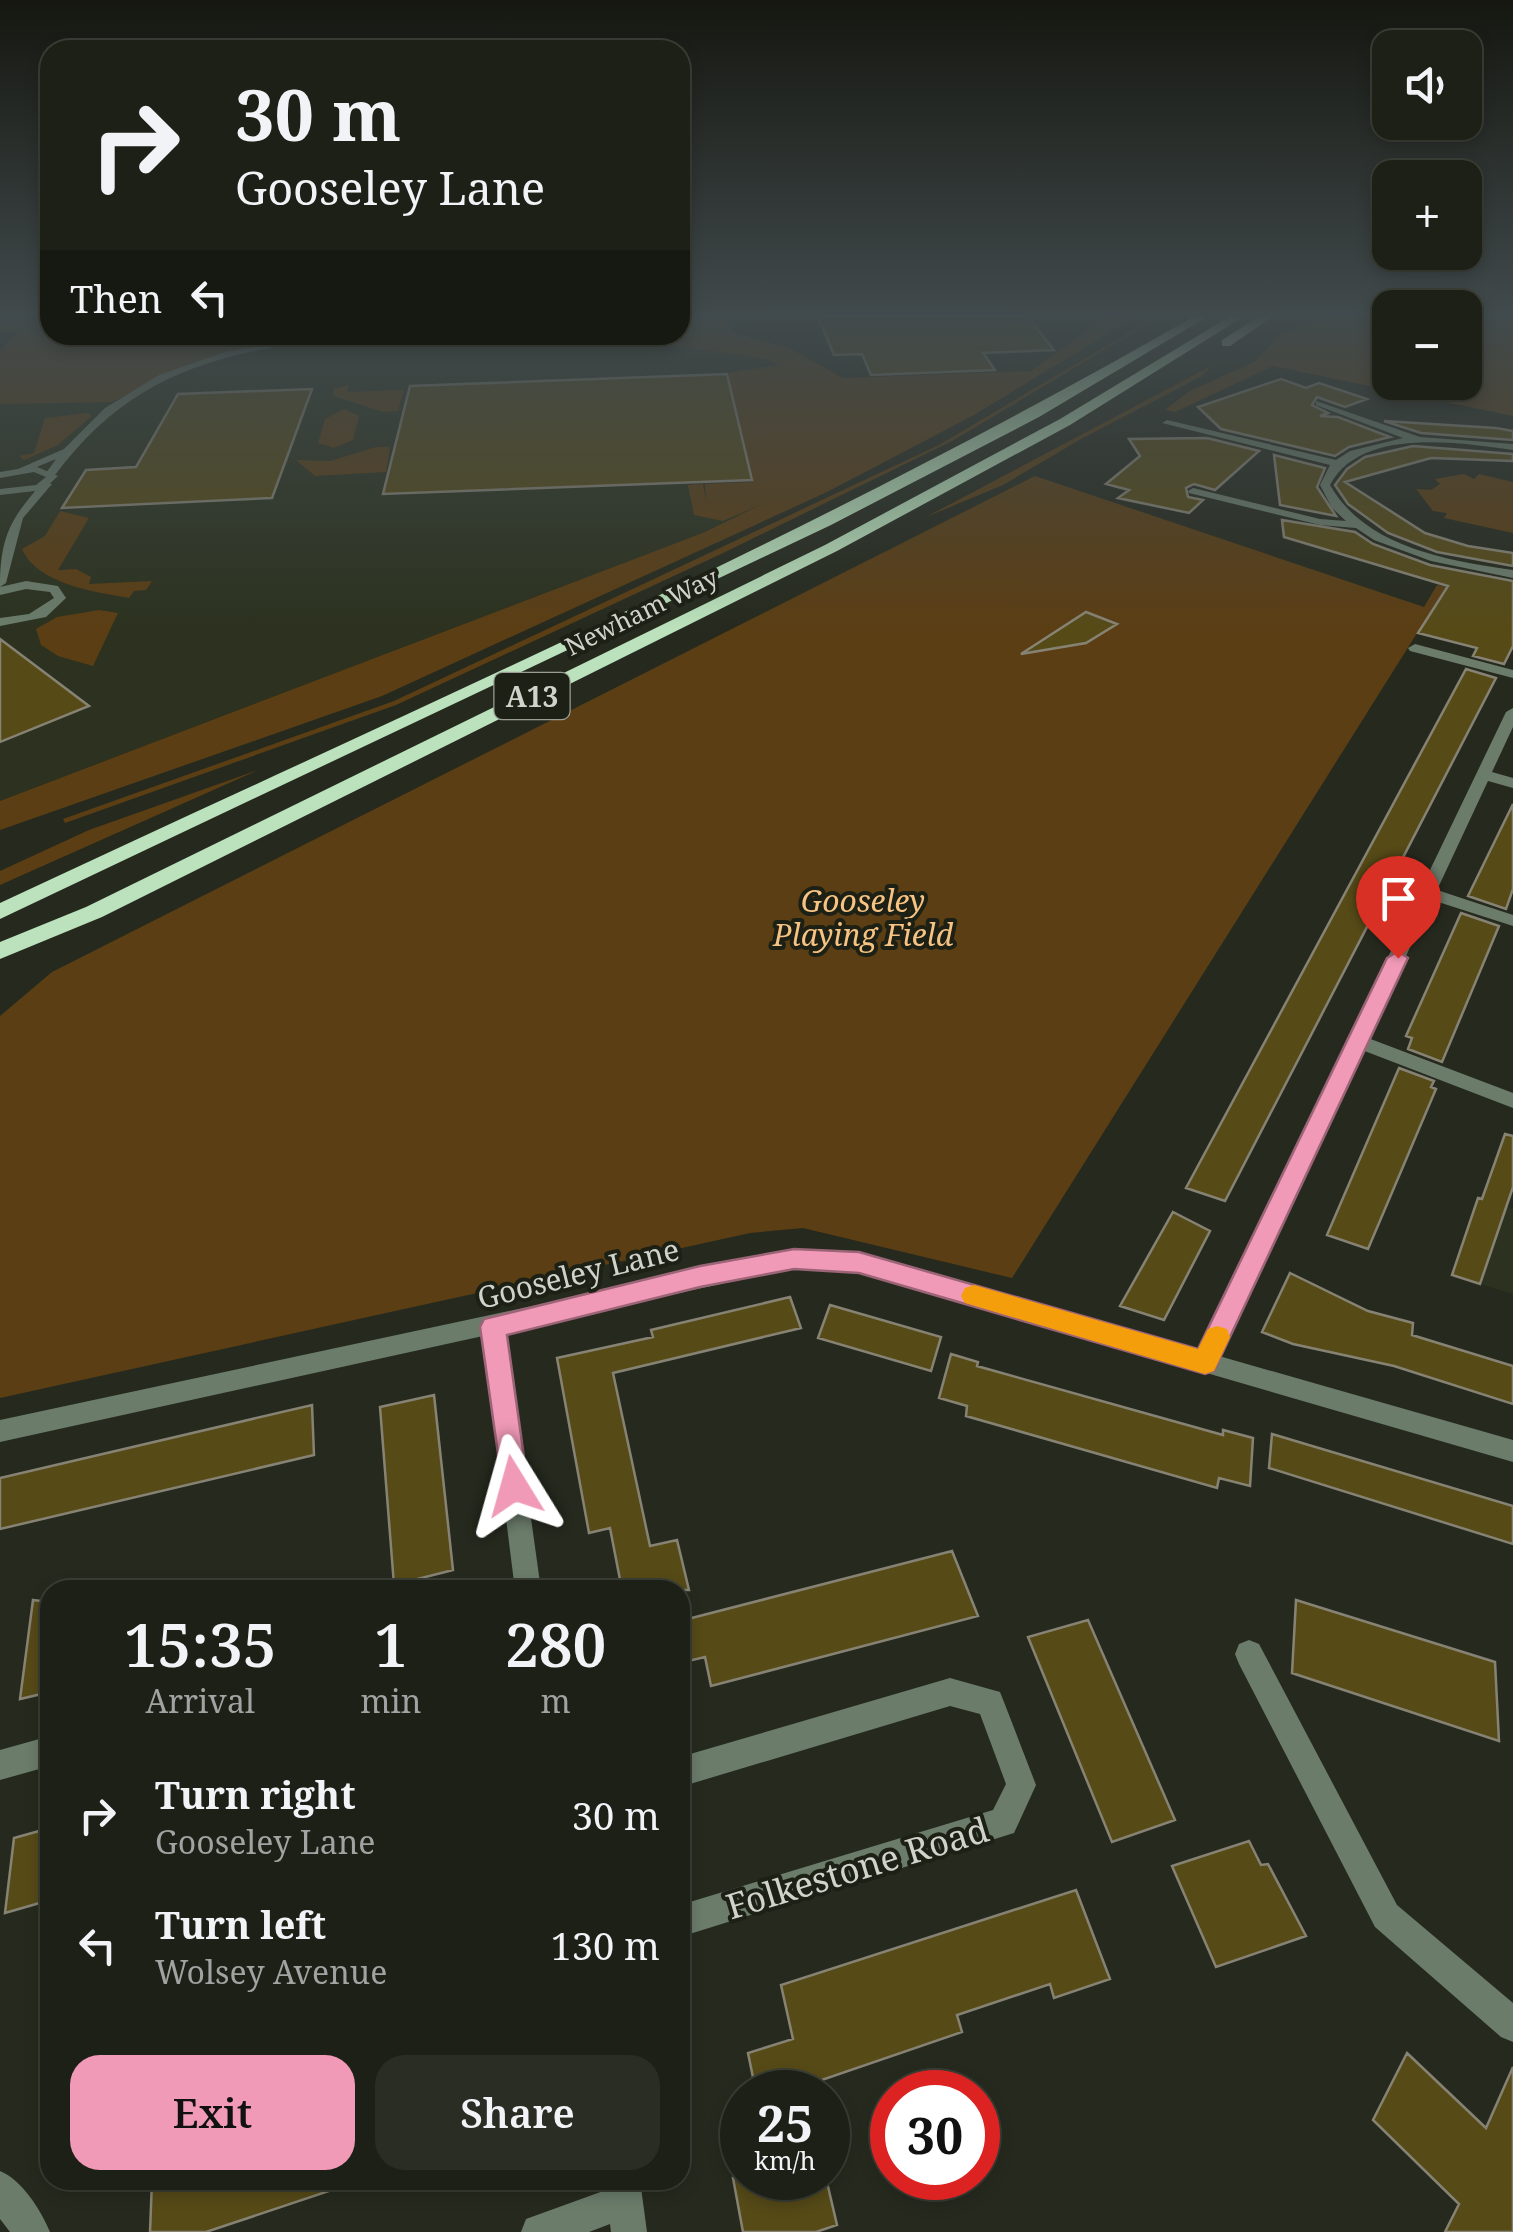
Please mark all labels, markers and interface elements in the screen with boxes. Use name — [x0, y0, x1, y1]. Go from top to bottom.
map controls — [1372, 30, 1482, 400]
button: sound — [1372, 30, 1482, 140]
text: 30 m — [235, 66, 401, 162]
icon: right — [70, 80, 200, 210]
text: Gooseley Lane — [235, 157, 545, 218]
button: + — [1372, 160, 1482, 270]
icon: left — [182, 270, 237, 325]
text: Then — [70, 272, 162, 324]
button: − — [1372, 290, 1482, 400]
street label: Newham Way — [559, 559, 724, 663]
road number: A13 — [494, 673, 570, 719]
pin — [1356, 856, 1441, 959]
icon: arrive — [1371, 871, 1426, 926]
park label: Gooseley Playing Field — [772, 880, 954, 955]
street label: Gooseley Lane — [473, 1228, 683, 1318]
position arrow — [462, 1434, 566, 1538]
text: 15:35 — [124, 1603, 277, 1685]
text: 1 — [374, 1603, 408, 1685]
text: 280 — [505, 1603, 606, 1685]
text: Arrival — [145, 1679, 255, 1722]
text: min — [360, 1679, 421, 1722]
text: m — [541, 1679, 571, 1722]
text: Turn right — [155, 1768, 356, 1820]
icon: right — [70, 1788, 125, 1843]
text: 30 m — [572, 1789, 660, 1841]
street label: Folkestone Road — [720, 1805, 994, 1929]
text: Gooseley Lane — [155, 1820, 375, 1863]
text: Turn left — [155, 1898, 326, 1950]
icon: left — [70, 1918, 125, 1973]
text: 130 m — [550, 1919, 660, 1971]
text: Wolsey Avenue — [155, 1950, 387, 1993]
button: Exit — [70, 2055, 355, 2170]
button: Share — [375, 2055, 660, 2170]
speed limit sign: 30 — [870, 2070, 1000, 2200]
text: 25 — [757, 2089, 813, 2157]
text: km/h — [754, 2143, 816, 2177]

